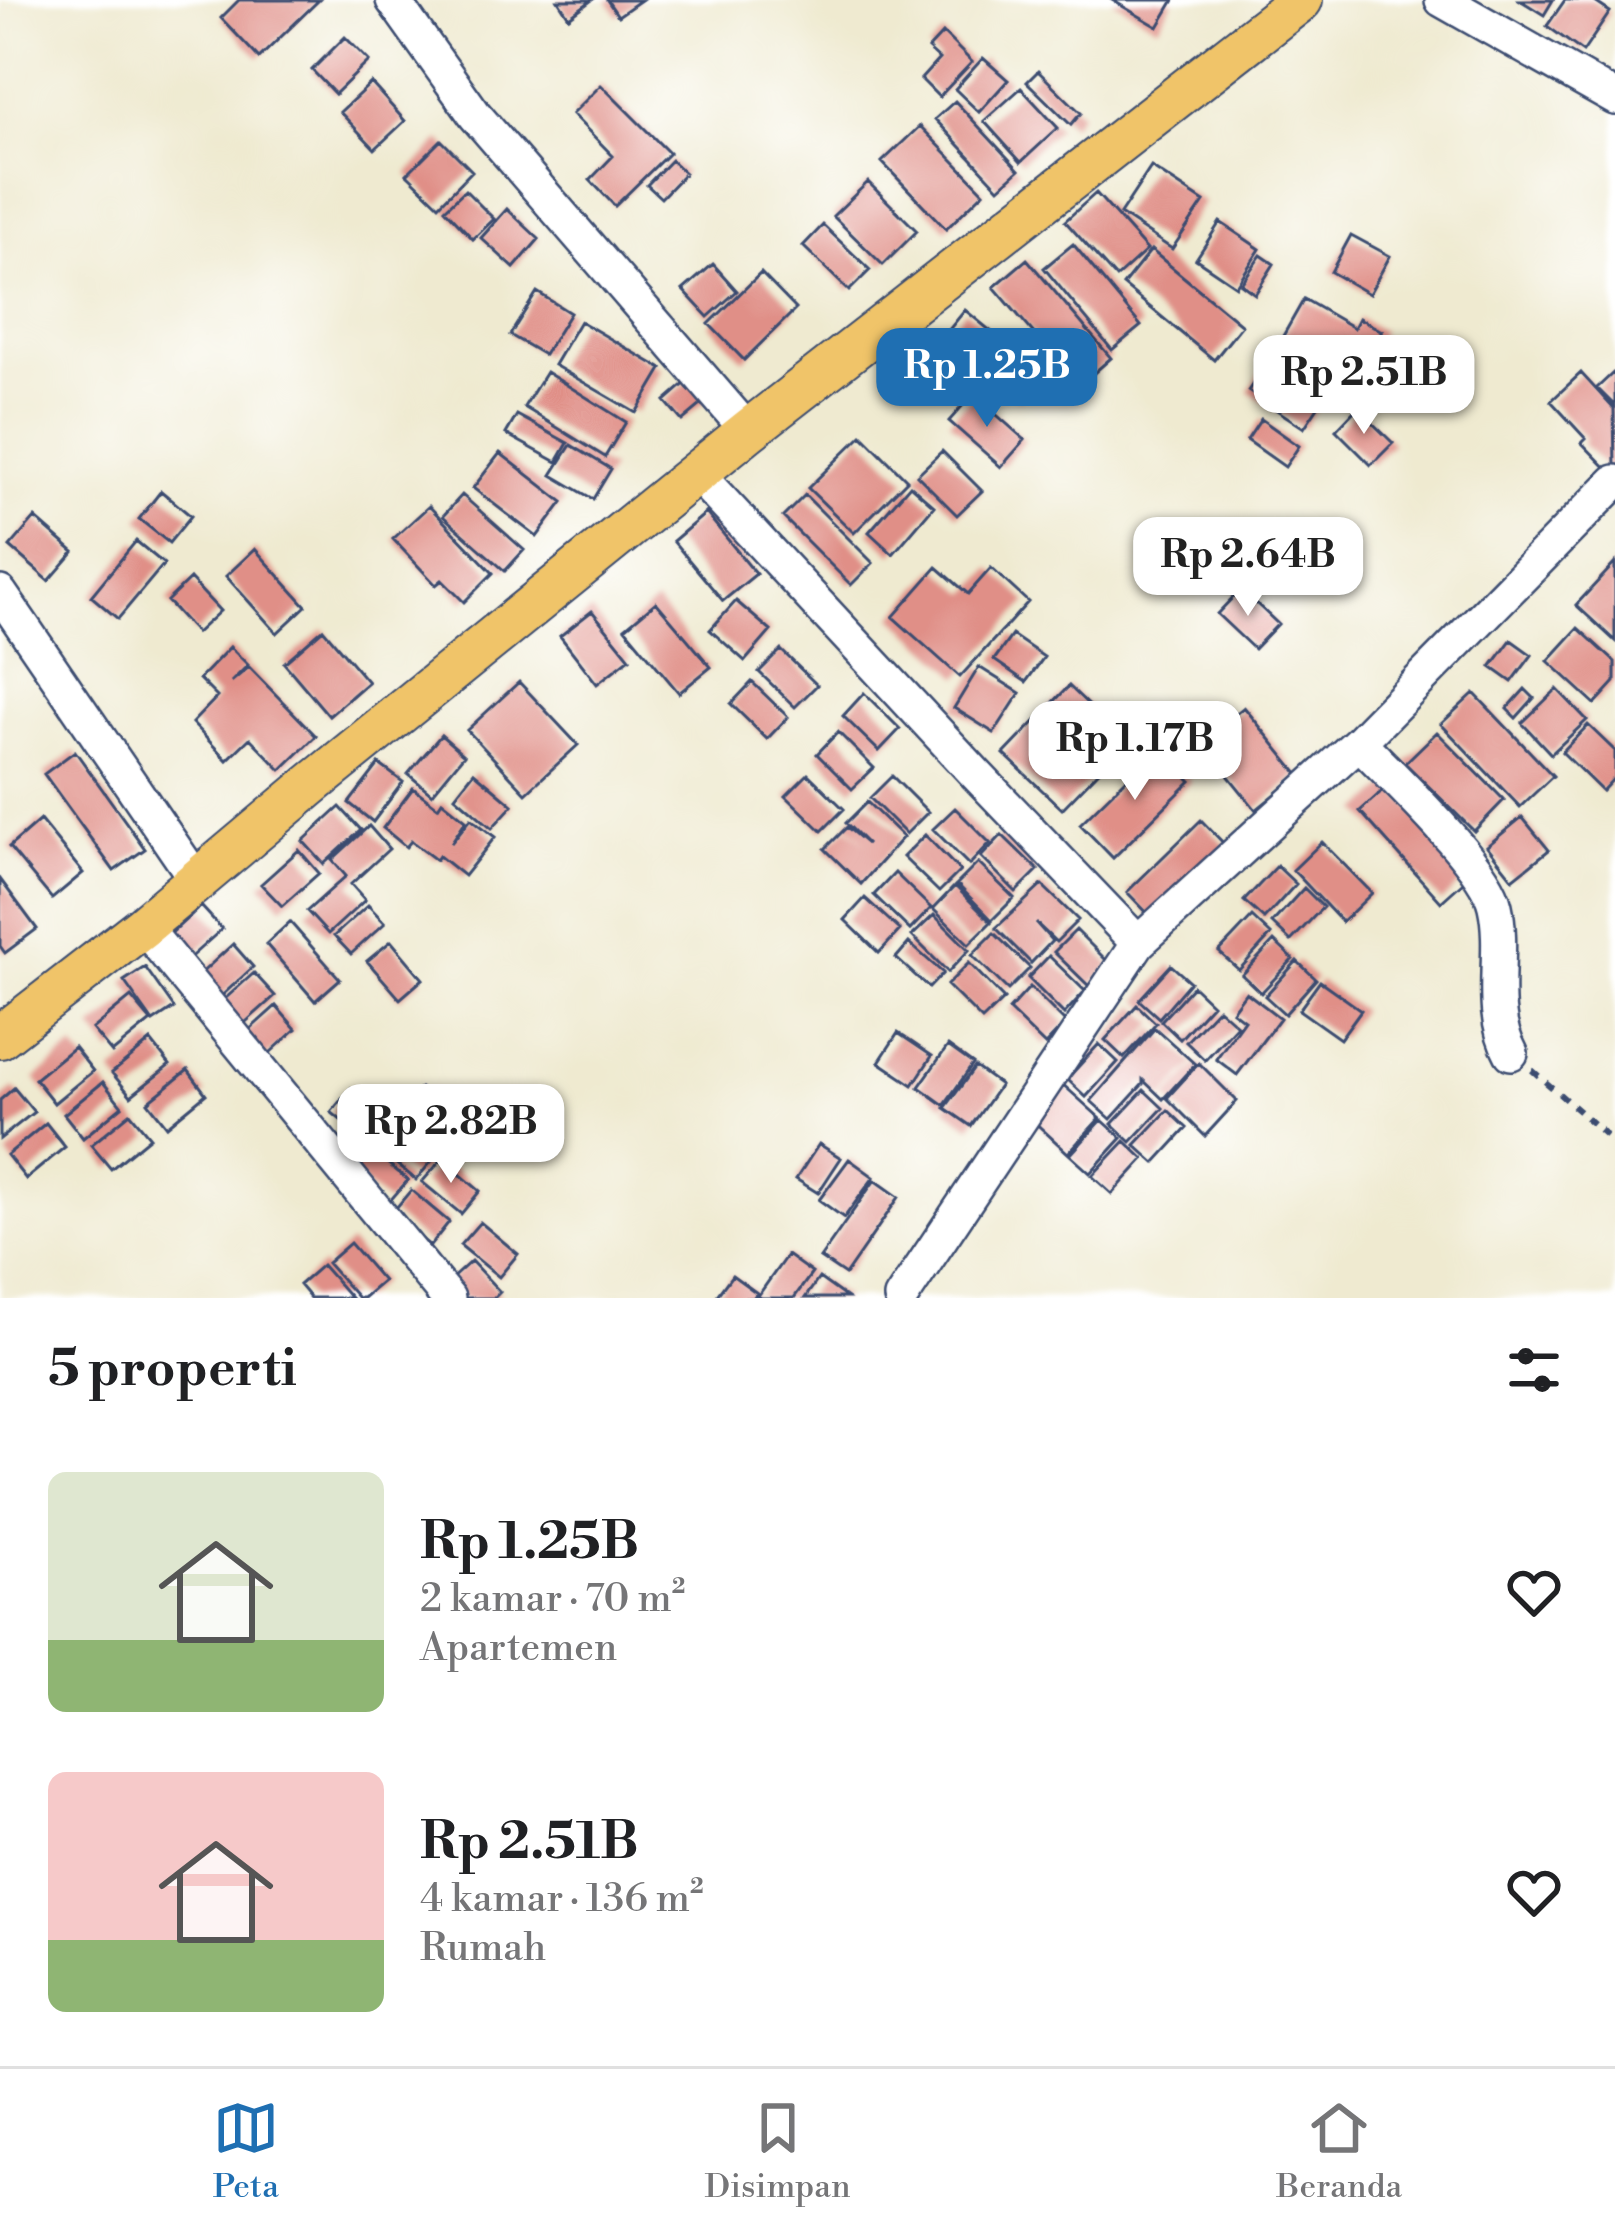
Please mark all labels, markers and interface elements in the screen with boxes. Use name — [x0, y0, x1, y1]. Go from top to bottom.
pin: Rp 1.25B — [863, 328, 1111, 430]
pin: Rp 2.51B — [1240, 335, 1488, 437]
text: Rp 1.25B — [903, 342, 1071, 391]
text: Rp 2.51B — [1280, 349, 1448, 398]
pin: Rp 2.64B — [1124, 517, 1372, 619]
text: Rp 2.64B — [1160, 531, 1336, 580]
pin: Rp 1.17B — [1011, 701, 1259, 803]
text: Rp 1.17B — [1056, 715, 1214, 764]
pin: Rp 2.82B — [327, 1084, 575, 1186]
text: Rp 2.82B — [364, 1098, 538, 1147]
icon: filters — [1501, 1337, 1567, 1403]
text: 5 properti — [48, 1338, 297, 1402]
text: Rp 1.25B — [420, 1511, 639, 1575]
icon: home — [144, 1520, 288, 1664]
icon: heart — [1501, 1559, 1567, 1625]
text: 2 kamar · 70 m² — [420, 1575, 685, 1624]
text: Apartemen — [420, 1624, 617, 1673]
text: Rp 2.51B — [420, 1811, 639, 1875]
icon: home — [144, 1820, 288, 1964]
icon: heart — [1501, 1859, 1567, 1925]
text: 4 kamar · 136 m² — [420, 1875, 704, 1924]
text: Rumah — [420, 1924, 546, 1973]
tab: Peta — [213, 2095, 279, 2208]
tab: Disimpan — [705, 2095, 851, 2208]
tab: Beranda — [1276, 2095, 1402, 2208]

